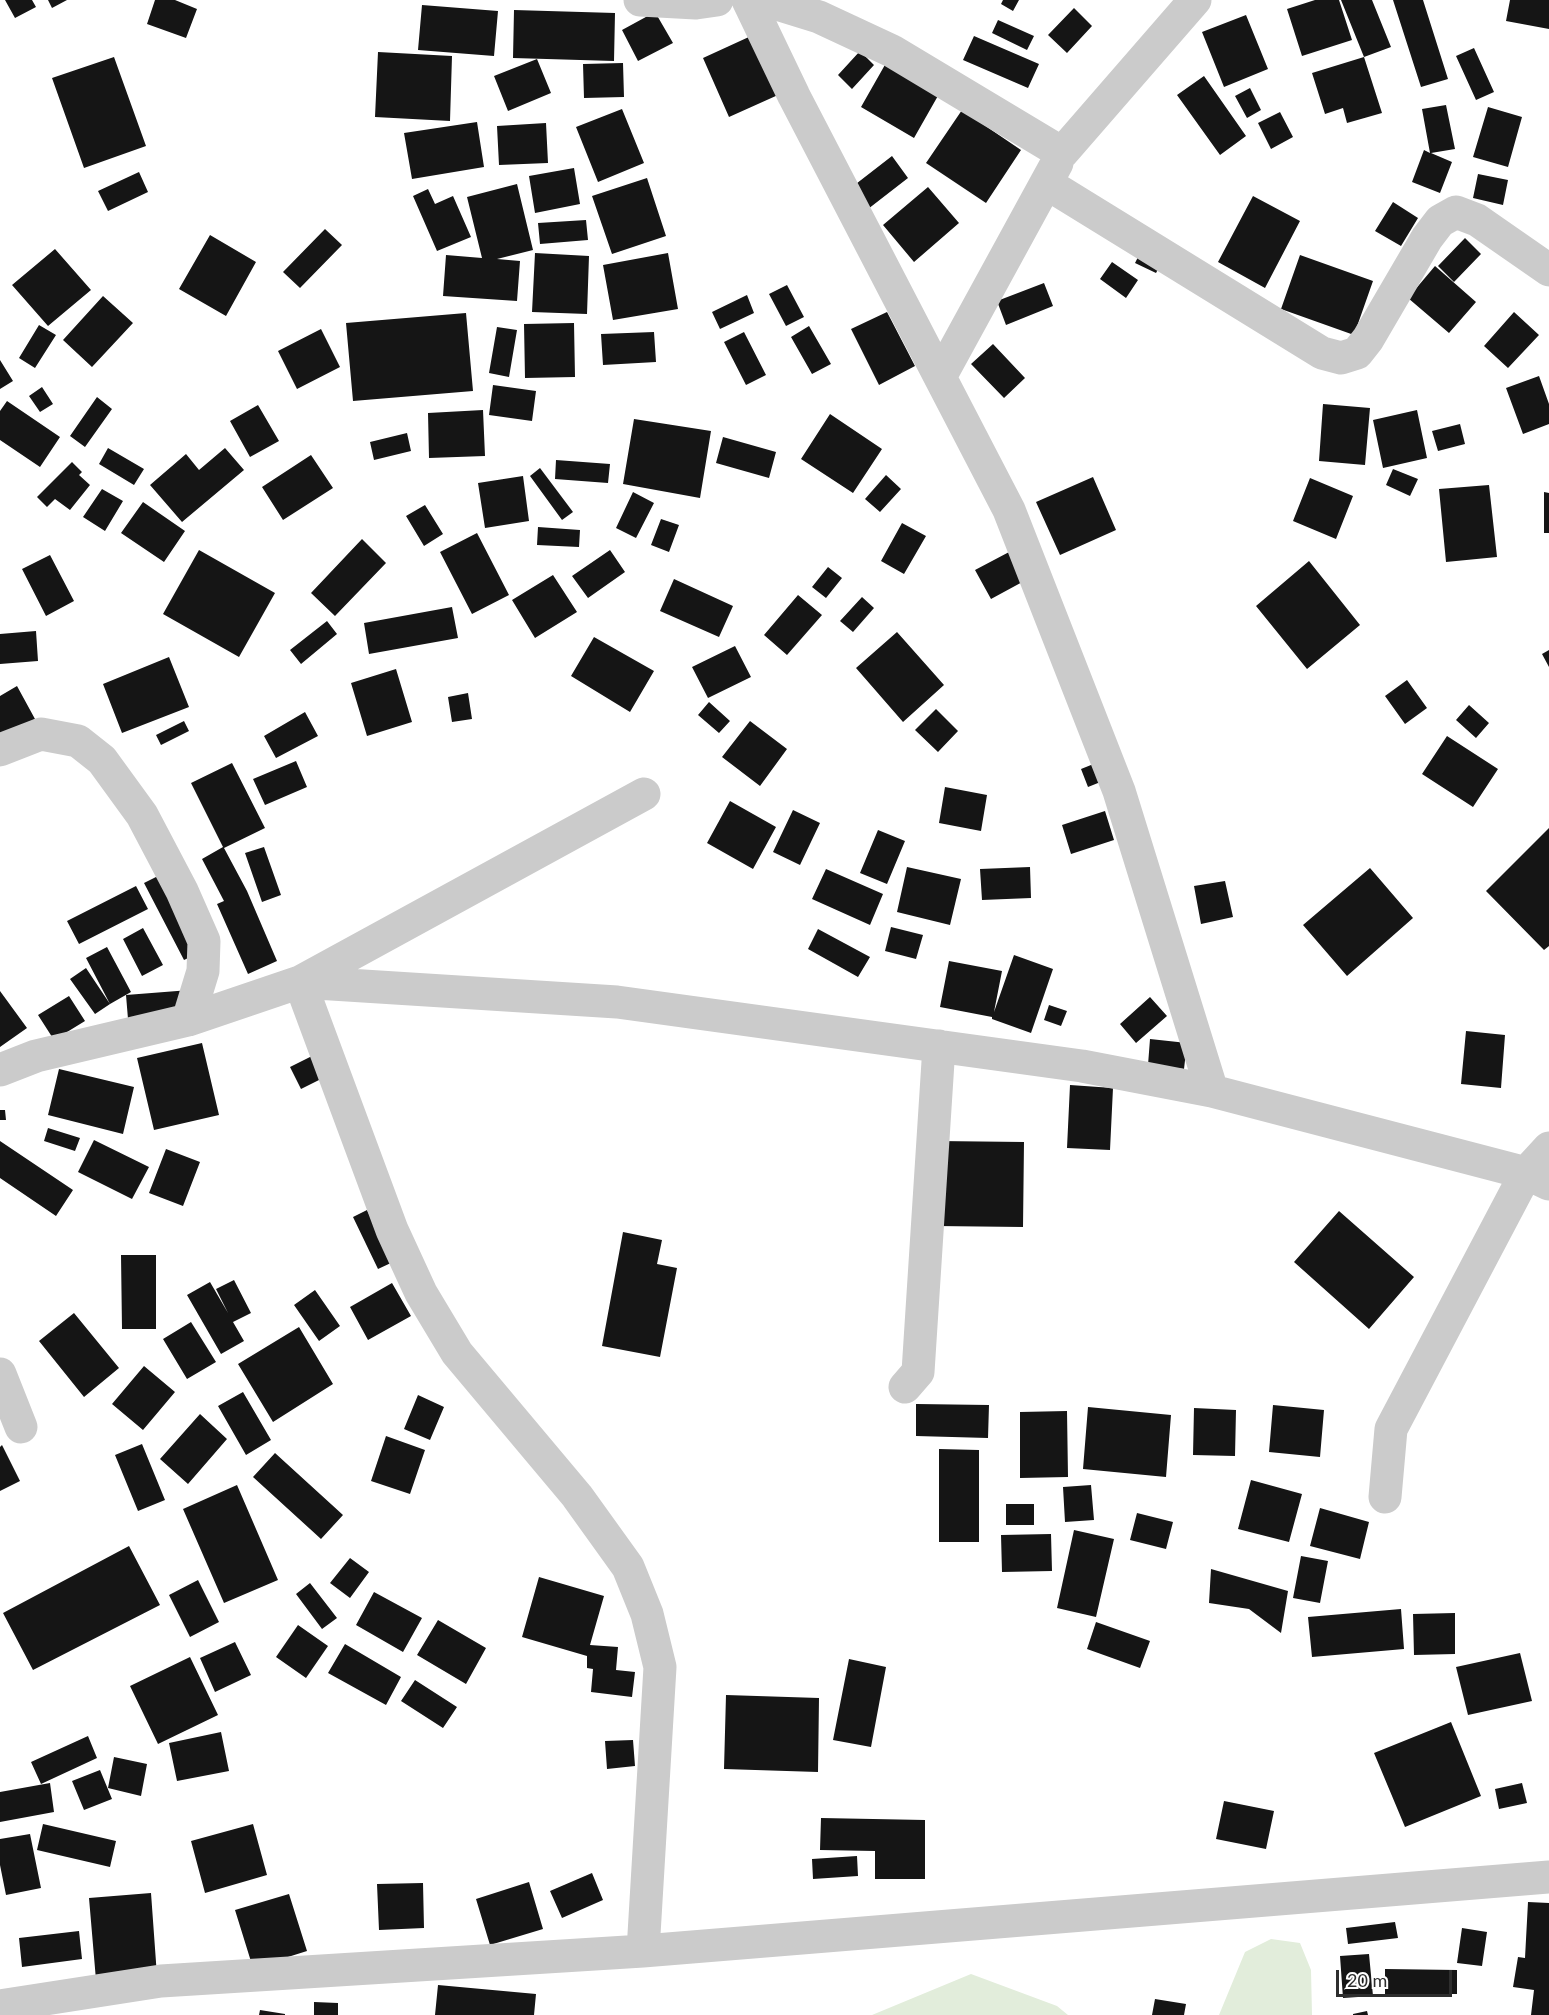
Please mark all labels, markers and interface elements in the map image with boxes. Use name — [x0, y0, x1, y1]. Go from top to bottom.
scale bar — [1339, 1958, 1454, 1996]
text: 20 m — [1347, 1969, 1387, 1991]

